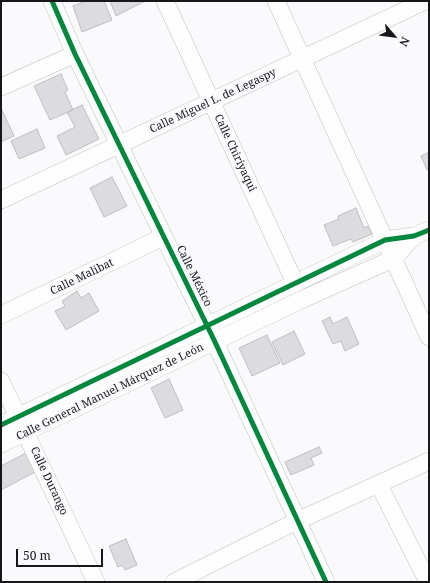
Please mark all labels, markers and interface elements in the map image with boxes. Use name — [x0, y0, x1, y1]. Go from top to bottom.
north arrow — [374, 16, 414, 56]
text: N — [396, 35, 414, 49]
street label: Calle Miguel L. de Legaspy — [148, 66, 278, 136]
street label: Calle Chiriyaqui — [211, 112, 259, 194]
street label: Calle México — [174, 243, 214, 309]
street label: Calle Malibat — [48, 256, 116, 298]
street label: Calle General Manuel Márquez de León — [14, 341, 206, 443]
street label: Calle Durango — [27, 445, 71, 517]
scale bar — [18, 541, 105, 567]
text: 50 m — [23, 547, 51, 564]

